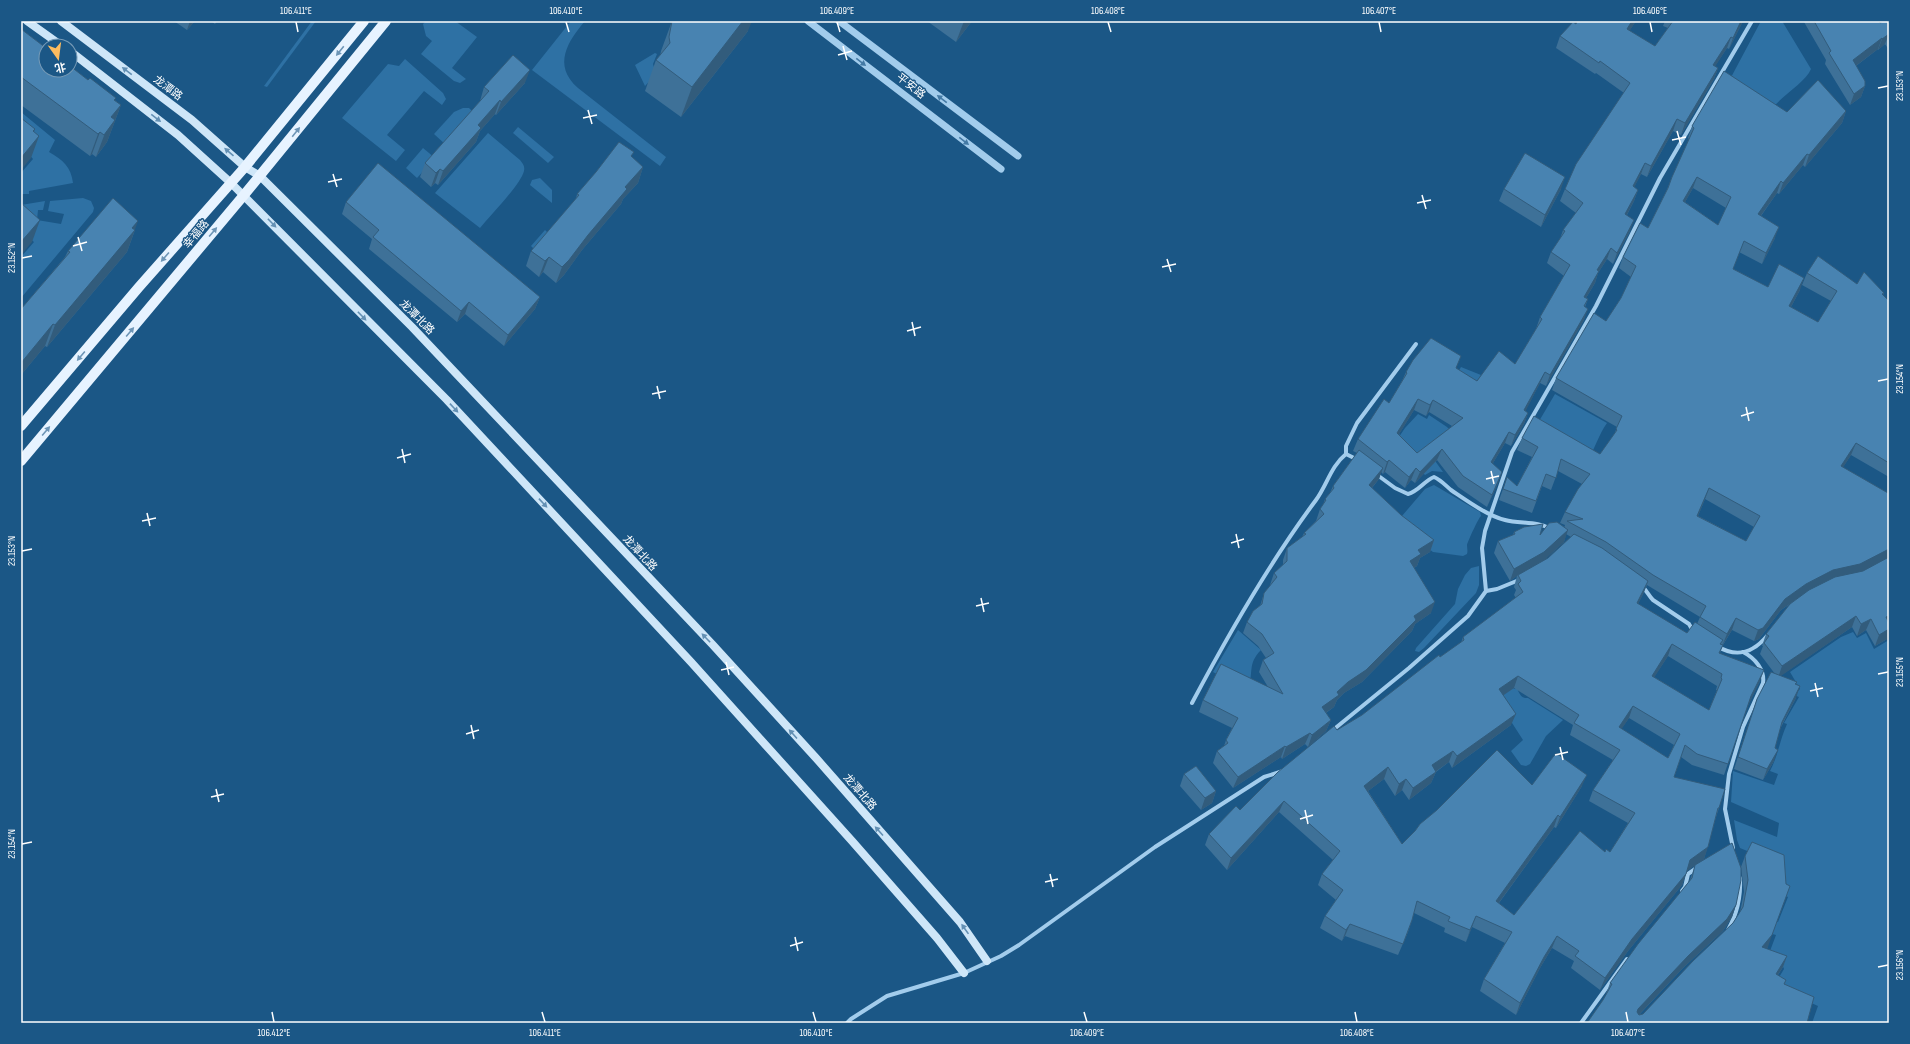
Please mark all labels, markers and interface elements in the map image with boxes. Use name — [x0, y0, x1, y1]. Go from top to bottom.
text: 106.411°E — [280, 5, 312, 17]
text: 106.410°E — [549, 5, 583, 17]
text: 106.409°E — [820, 5, 854, 17]
text: 106.408°E — [1091, 5, 1125, 17]
text: 106.407°E — [1362, 5, 1396, 17]
text: 106.406°E — [1633, 5, 1667, 17]
north arrow — [38, 38, 78, 78]
one-way arrow — [335, 46, 344, 57]
one-way arrow — [856, 58, 867, 66]
text: 北 — [53, 60, 67, 75]
one-way arrow — [122, 67, 133, 75]
street label: 平安路 — [894, 71, 928, 101]
text: 23.153°N — [1894, 71, 1906, 101]
street label: 龙潭路 — [151, 73, 185, 103]
one-way arrow — [937, 94, 948, 103]
one-way arrow — [151, 114, 162, 122]
one-way arrow — [291, 126, 300, 137]
one-way arrow — [959, 137, 970, 145]
one-way arrow — [224, 148, 234, 157]
street label: 幸福路 — [180, 217, 212, 251]
one-way arrow — [267, 218, 276, 228]
one-way arrow — [209, 227, 218, 237]
text: 23.152°N — [6, 243, 18, 273]
one-way arrow — [161, 252, 170, 263]
street label: 龙潭北路 — [397, 297, 437, 337]
one-way arrow — [357, 311, 367, 321]
one-way arrow — [125, 326, 134, 337]
one-way arrow — [76, 351, 85, 361]
text: 23.154°N — [1894, 364, 1906, 394]
one-way arrow — [449, 403, 459, 413]
one-way arrow — [42, 426, 51, 437]
one-way arrow — [538, 498, 547, 508]
street label: 龙潭北路 — [620, 532, 660, 574]
text: 23.153°N — [6, 536, 18, 566]
one-way arrow — [702, 633, 711, 642]
text: 23.155°N — [1894, 657, 1906, 687]
one-way arrow — [789, 728, 798, 739]
street label: 龙潭北路 — [841, 771, 879, 813]
one-way arrow — [875, 827, 884, 836]
text: 23.154°N — [6, 829, 18, 859]
one-way arrow — [961, 924, 969, 934]
text: 23.156°N — [1894, 950, 1906, 980]
text: 106.412°E — [257, 1027, 291, 1039]
text: 106.411°E — [529, 1027, 561, 1039]
text: 106.410°E — [799, 1027, 833, 1039]
text: 106.409°E — [1070, 1027, 1104, 1039]
text: 106.408°E — [1340, 1027, 1374, 1039]
text: 106.407°E — [1611, 1027, 1645, 1039]

